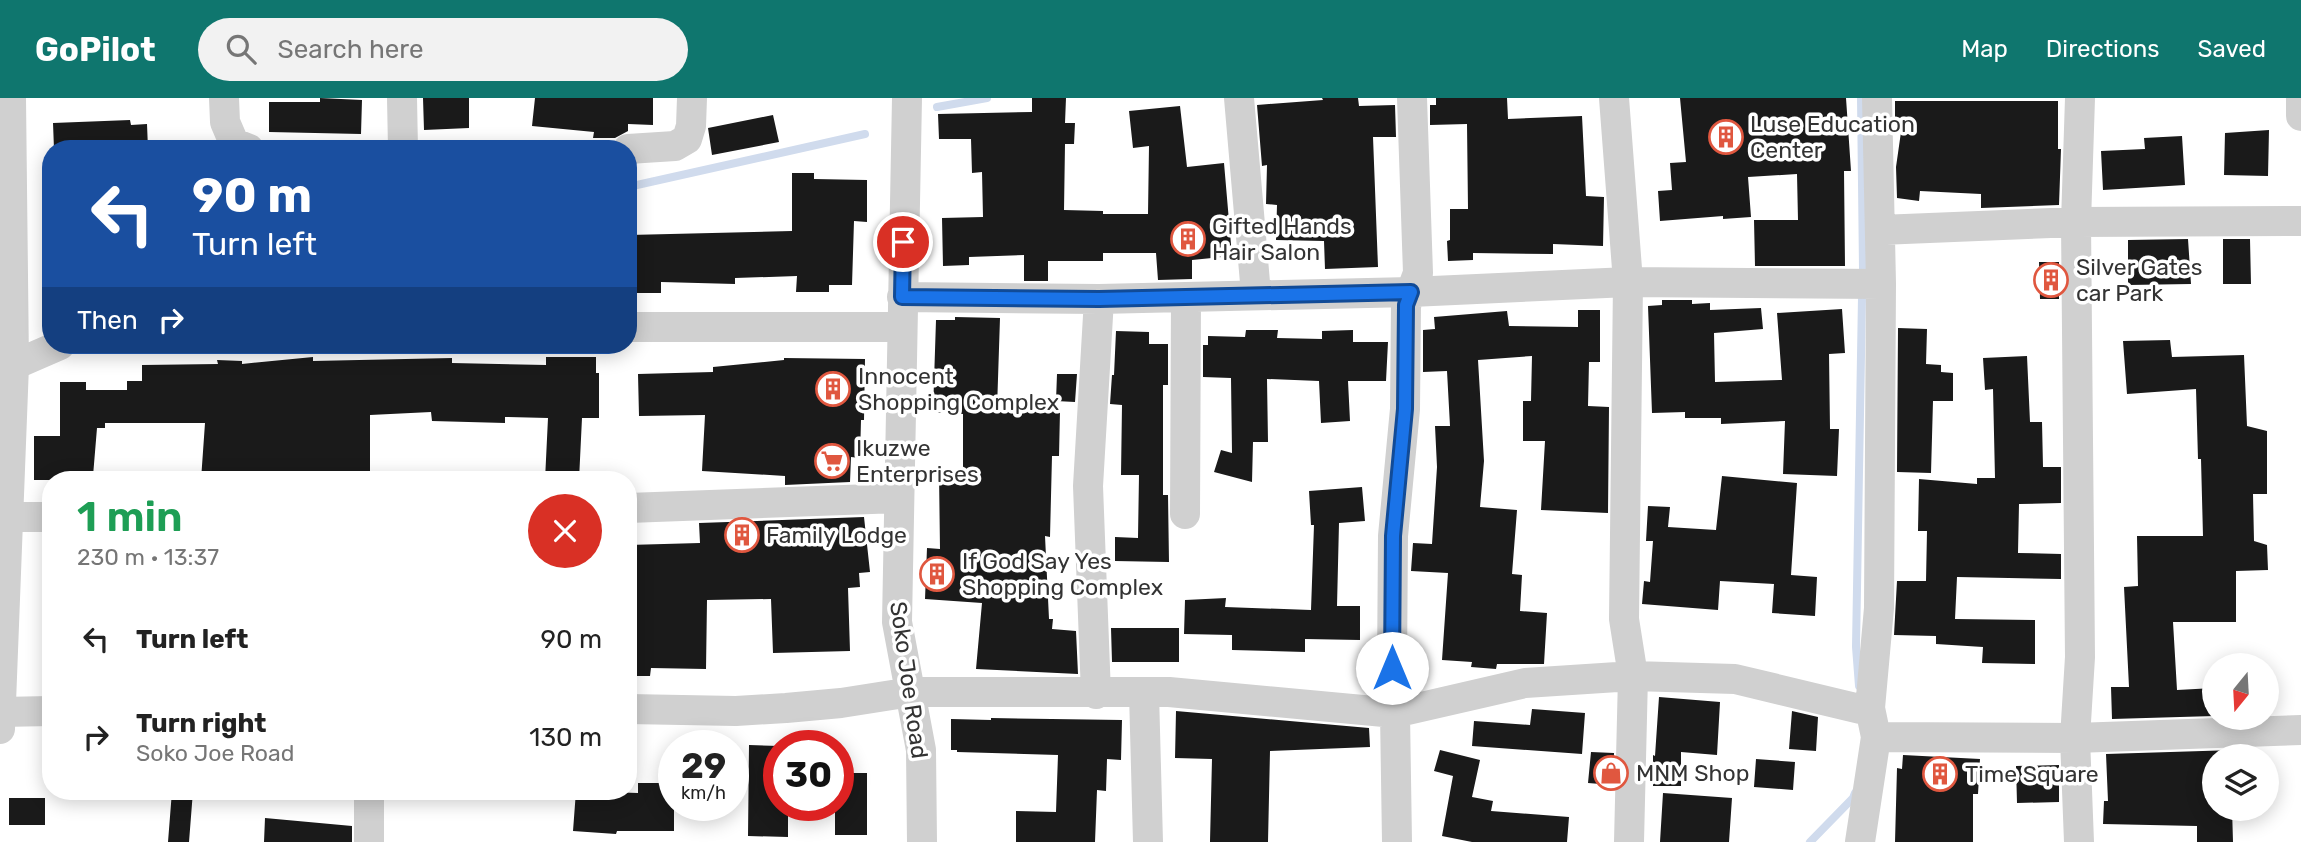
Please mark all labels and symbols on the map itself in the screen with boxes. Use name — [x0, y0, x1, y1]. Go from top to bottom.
place label: Luse Education Center — [1750, 110, 1915, 164]
building icon: Luse Education Center — [1707, 118, 1745, 156]
pin — [873, 212, 933, 272]
place label: Gifted Hands Hair Salon — [1212, 212, 1352, 266]
building icon: Gifted Hands Hair Salon — [1169, 220, 1207, 258]
place label: Silver Gates car Park — [2076, 253, 2202, 307]
building icon: Silver Gates car Park — [2032, 261, 2070, 299]
place label: Innocent Shopping Complex — [858, 362, 1059, 416]
building icon: Innocent Shopping Complex — [814, 370, 852, 408]
place label: Ikuzwe Enterprises — [856, 434, 979, 488]
supermarket icon: Ikuzwe Enterprises — [813, 442, 851, 480]
building icon: Family Lodge — [723, 516, 761, 554]
place label: Family Lodge — [766, 521, 907, 549]
place label: If God Say Yes Shopping Complex — [962, 547, 1163, 601]
building icon: If God Say Yes Shopping Complex — [918, 555, 956, 593]
street label: Soko Joe Road — [884, 600, 934, 760]
position arrow — [1355, 631, 1429, 705]
north arrow — [2202, 653, 2278, 730]
speed limit sign: 30 — [763, 730, 854, 821]
shop icon: MNM Shop — [1592, 754, 1630, 792]
building icon: Time Square — [1921, 755, 1959, 793]
place label: MNM Shop — [1636, 759, 1749, 787]
place label: Time Square — [1965, 760, 2099, 788]

